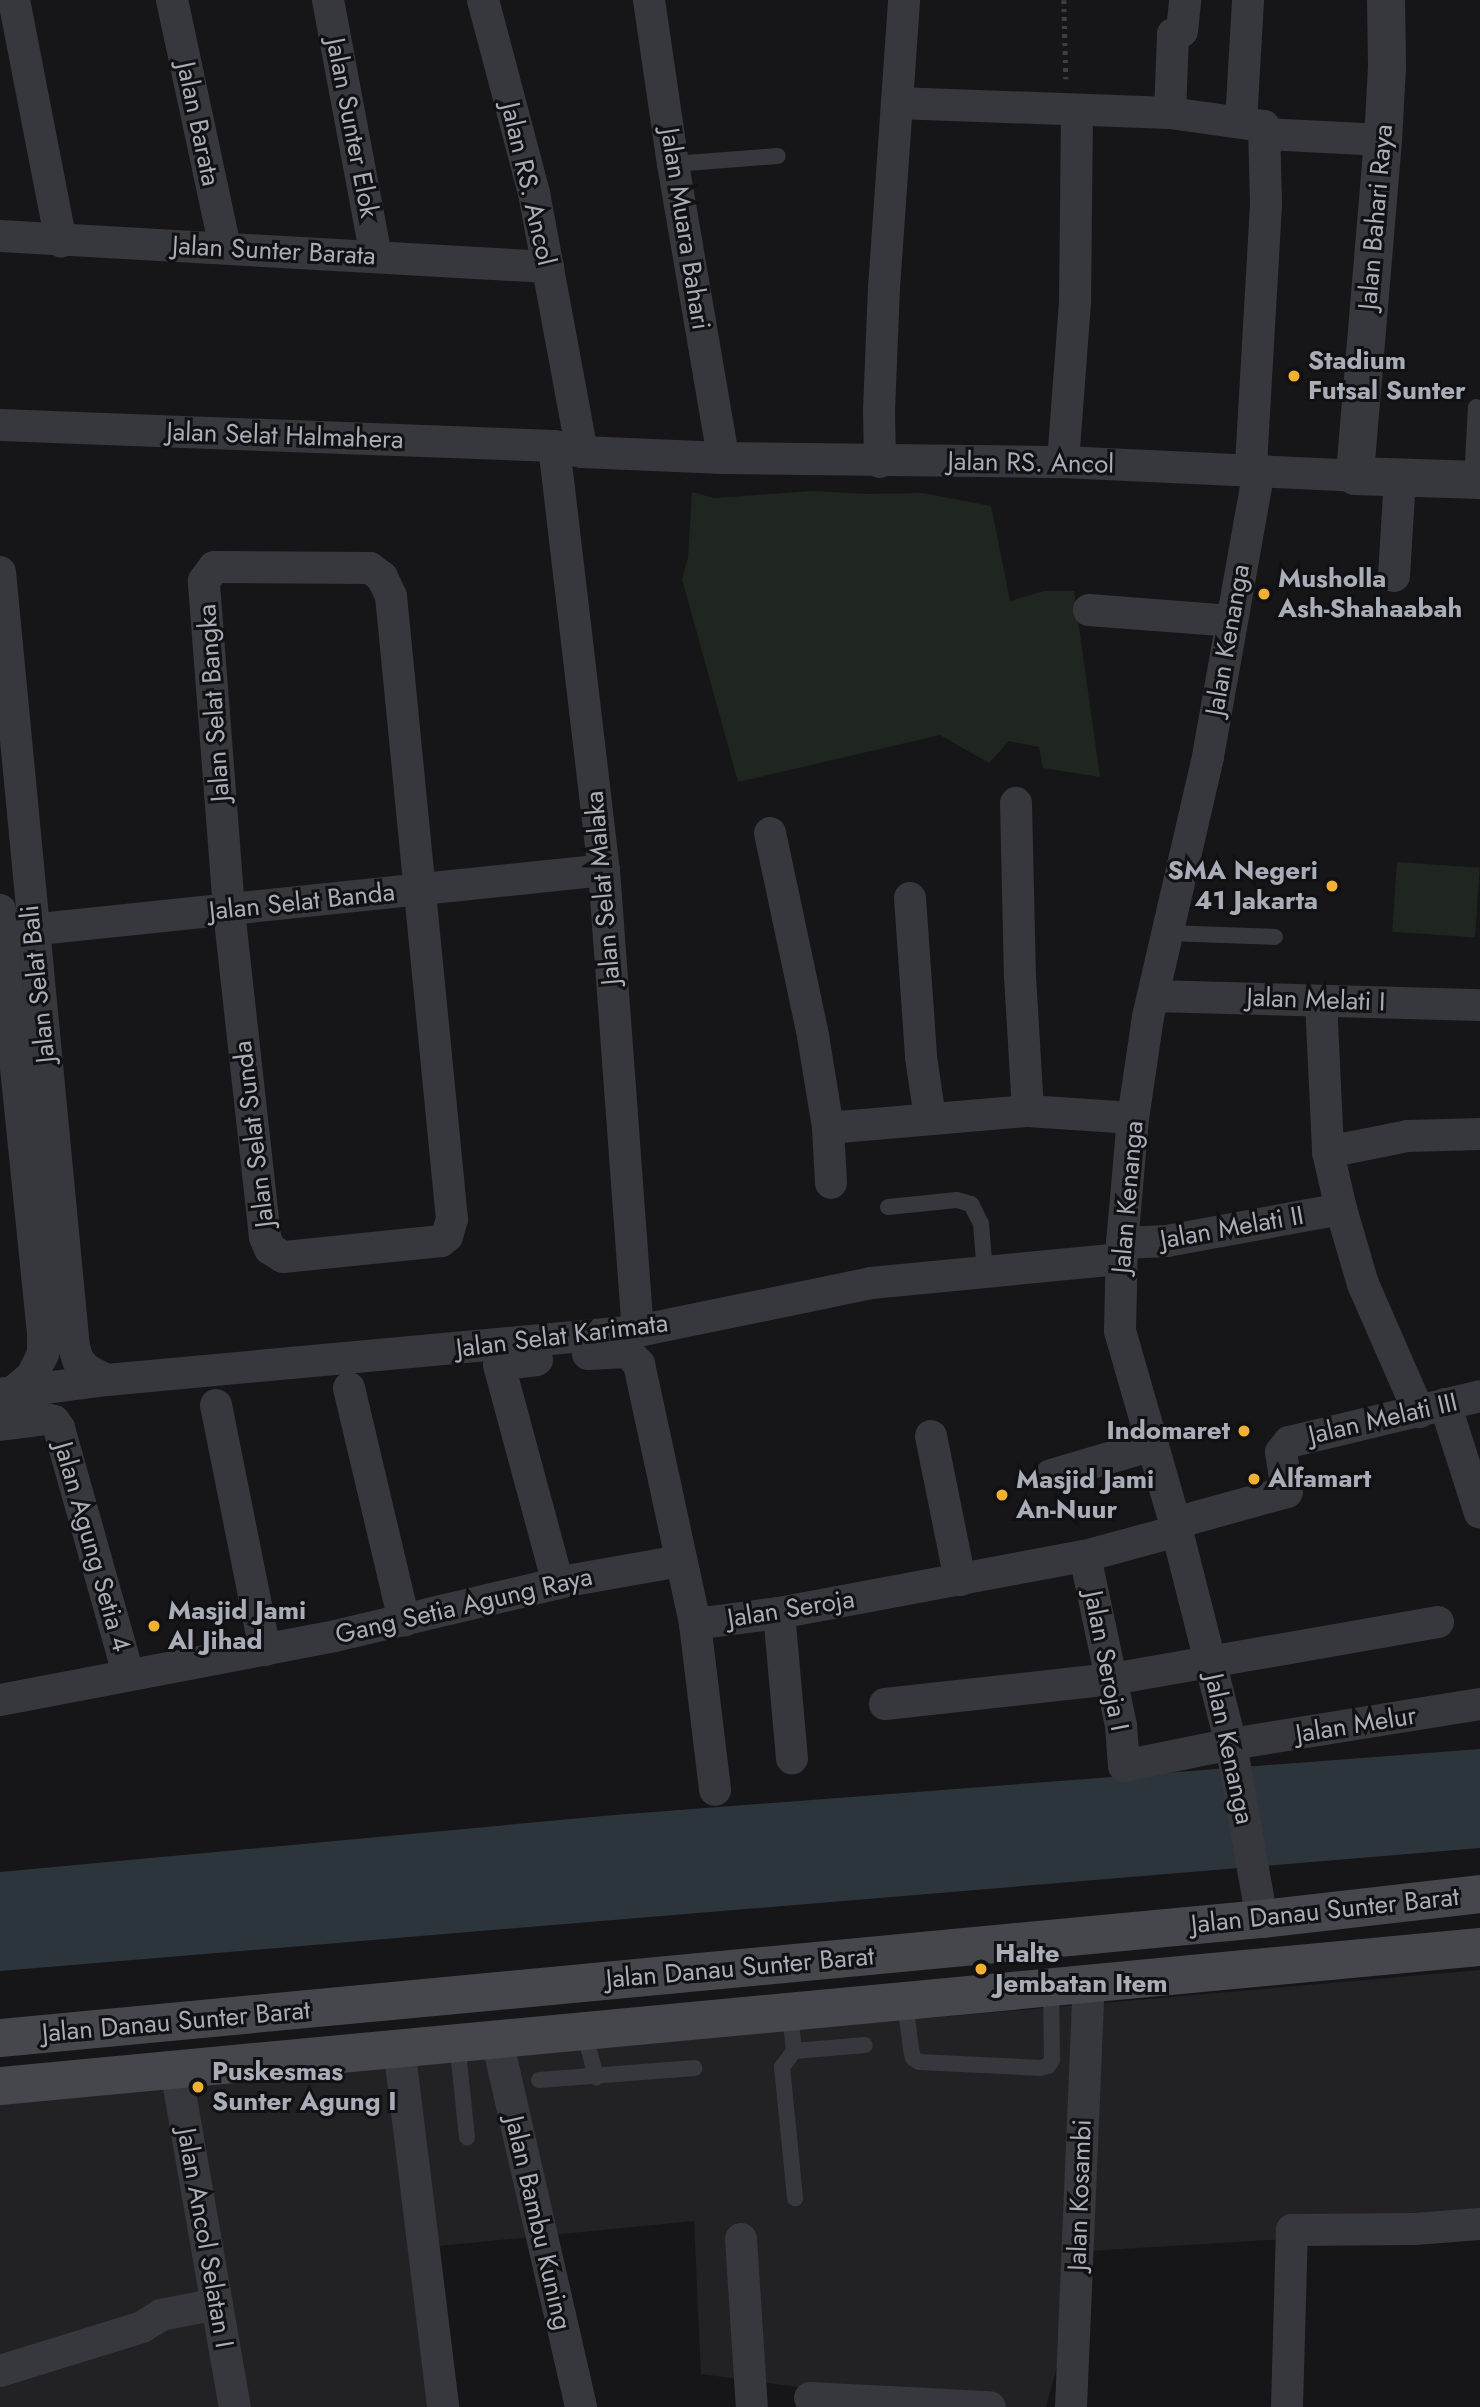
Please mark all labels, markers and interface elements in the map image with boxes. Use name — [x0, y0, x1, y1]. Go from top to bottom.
street label: Jalan Sunter Elok — [319, 35, 385, 221]
street label: Jalan Barata — [170, 59, 226, 189]
street label: Jalan RS. Ancol — [494, 99, 562, 269]
street label: Jalan Bahari Raya — [1352, 123, 1400, 311]
street label: Jalan Muara Bahari — [654, 126, 716, 332]
street label: Jalan Sunter Barata — [171, 230, 377, 272]
place label: Stadium Futsal Sunter — [1308, 345, 1466, 406]
marker: Stadium Futsal Sunter — [1286, 368, 1302, 384]
street label: Jalan Selat Halmahera — [166, 416, 404, 456]
street label: Jalan RS. Ancol — [947, 446, 1115, 480]
street label: Jalan Kenanga — [1199, 562, 1257, 718]
place label: Musholla Ash-Shahaabah — [1278, 563, 1462, 624]
marker: Musholla Ash-Shahaabah — [1256, 586, 1272, 602]
street label: Jalan Selat Bangka — [192, 603, 236, 803]
street label: Jalan Selat Malaka — [579, 790, 627, 986]
place label: SMA Negeri 41 Jakarta — [1168, 855, 1318, 917]
street label: Jalan Selat Banda — [207, 877, 397, 927]
marker: SMA Negeri 41 Jakarta — [1324, 878, 1340, 894]
street label: Jalan Selat Bali — [14, 904, 62, 1064]
street label: Jalan Melati I — [1246, 982, 1386, 1018]
street label: Jalan Selat Sunda — [227, 1039, 281, 1229]
street label: Jalan Kenanga — [1106, 1119, 1150, 1275]
street label: Jalan Melati II — [1158, 1200, 1306, 1256]
street label: Jalan Selat Karimata — [454, 1308, 670, 1364]
street label: Jalan Melati III — [1306, 1387, 1460, 1451]
place label: Indomaret — [1107, 1415, 1230, 1447]
marker: Indomaret — [1236, 1423, 1252, 1439]
street label: Jalan Agung Setia 4 — [47, 1439, 137, 1655]
place label: Alfamart — [1268, 1463, 1371, 1495]
place label: Masjid Jami An-Nuur — [1016, 1464, 1154, 1526]
marker: Alfamart — [1246, 1471, 1262, 1487]
marker: Masjid Jami An-Nuur — [994, 1487, 1010, 1503]
street label: Gang Setia Agung Raya — [333, 1561, 595, 1651]
street label: Jalan Seroja — [725, 1584, 857, 1634]
street label: Jalan Seroja I — [1077, 1588, 1135, 1734]
place label: Masjid Jami Al Jihad — [168, 1595, 306, 1656]
marker: Masjid Jami Al Jihad — [146, 1618, 162, 1634]
street label: Jalan Kenanga — [1198, 1671, 1260, 1827]
street label: Jalan Melur — [1293, 1700, 1419, 1750]
street label: Jalan Danau Sunter Barat — [1190, 1881, 1460, 1941]
place label: Halte Jembatan Item — [995, 1938, 1168, 2000]
street label: Jalan Danau Sunter Barat — [605, 1941, 875, 1995]
marker: Halte Jembatan Item — [973, 1961, 989, 1977]
street label: Jalan Danau Sunter Barat — [41, 1995, 311, 2049]
place label: Puskesmas Sunter Agung I — [212, 2056, 397, 2118]
marker: Puskesmas Sunter Agung I — [190, 2079, 206, 2095]
street label: Jalan Bambu Kuning — [498, 2113, 578, 2333]
street label: Jalan Kosambi — [1062, 2119, 1098, 2271]
street label: Jalan Ancol Selatan I — [170, 2126, 240, 2350]

